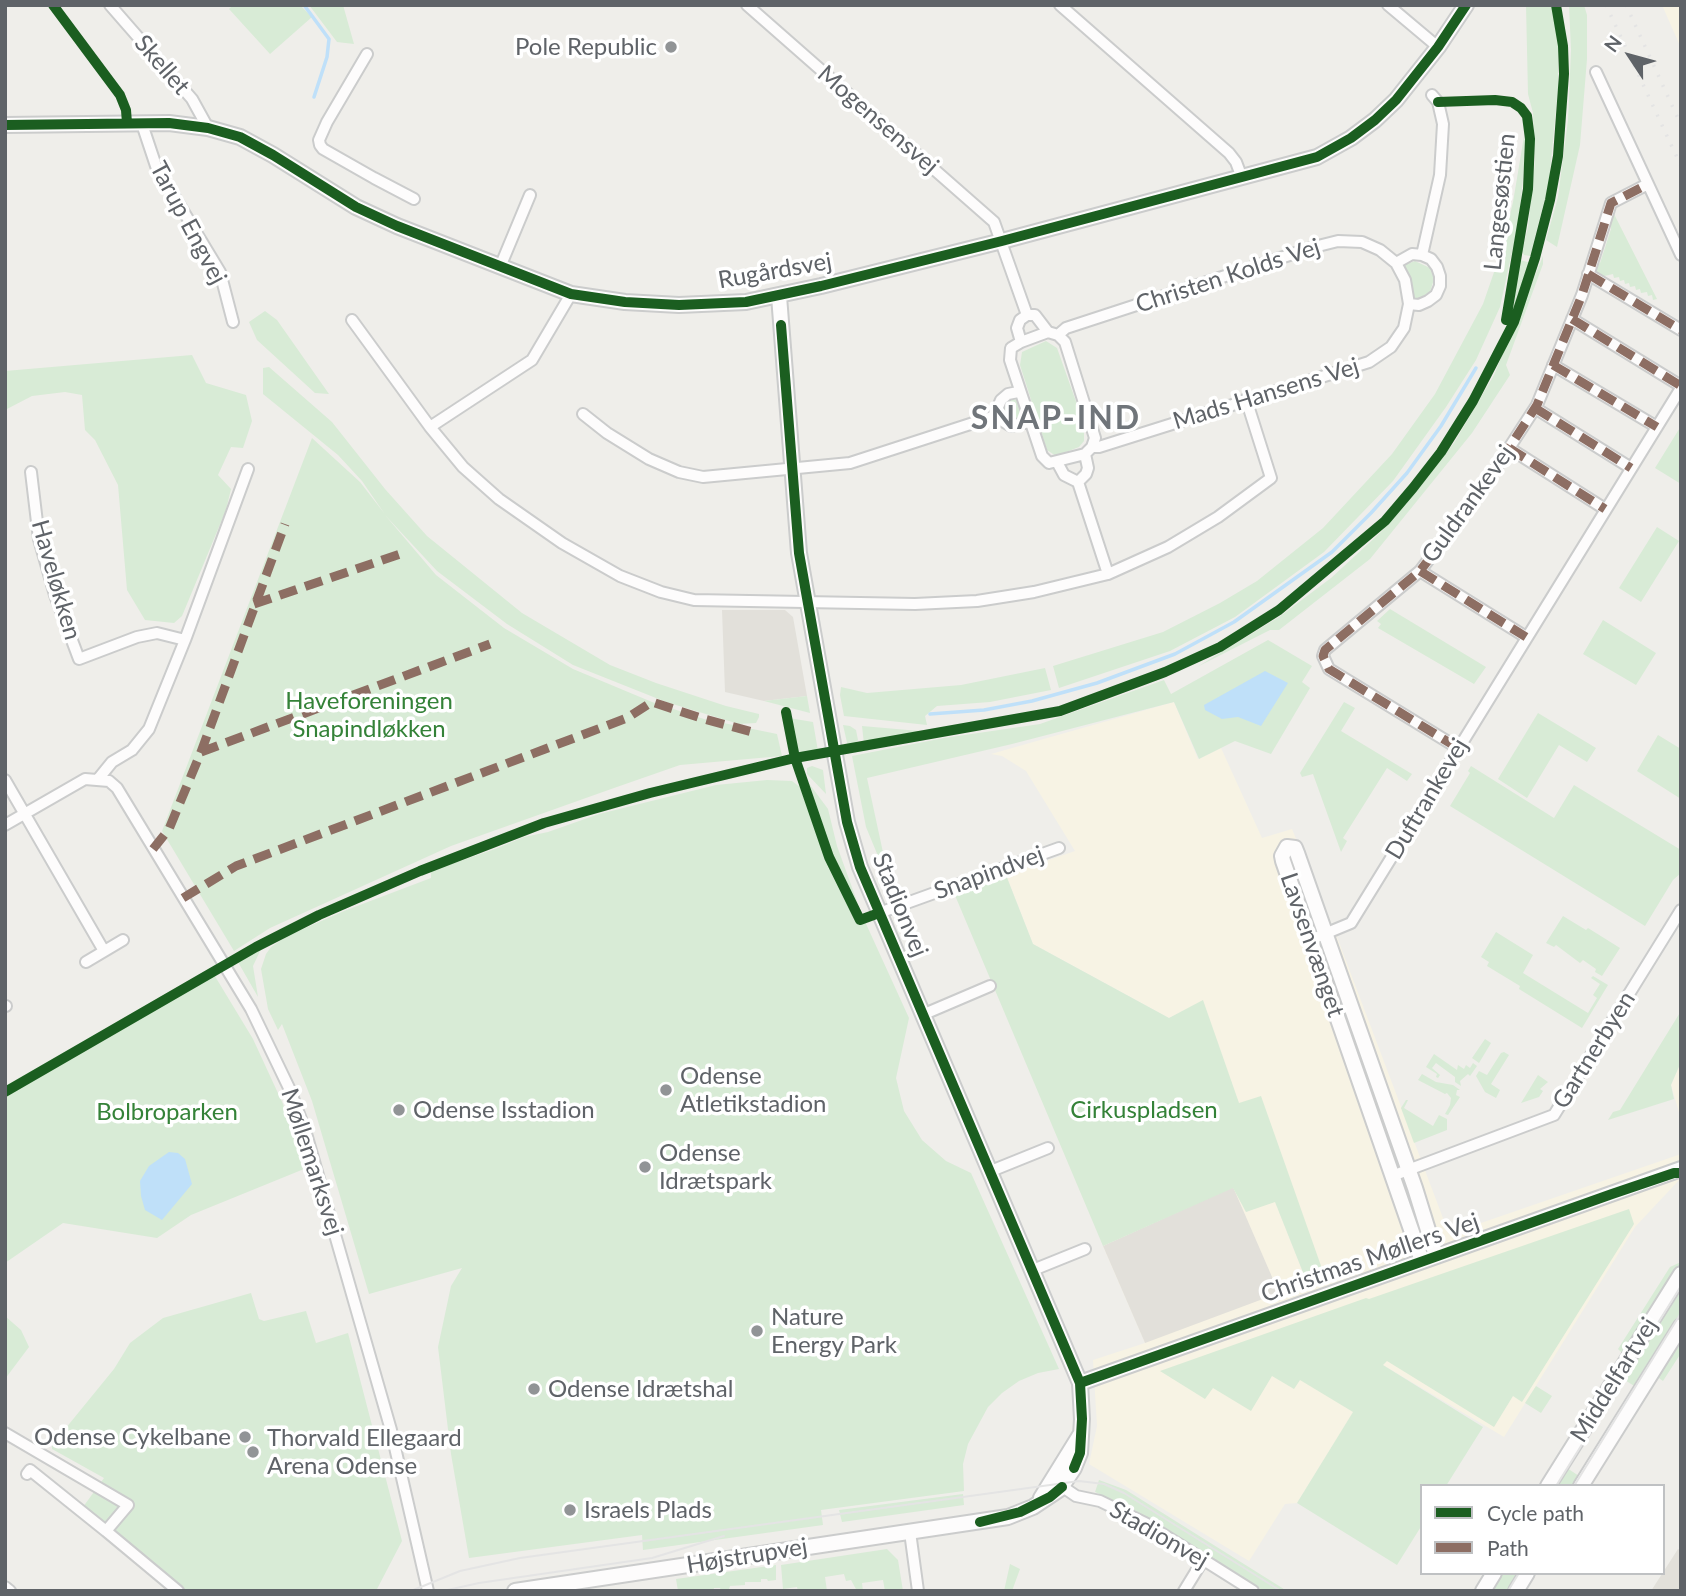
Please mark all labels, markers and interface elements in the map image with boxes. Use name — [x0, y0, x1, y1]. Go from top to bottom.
north arrow — [1595, 21, 1665, 91]
street label: Skellet — [128, 29, 196, 101]
text: N — [1599, 31, 1626, 56]
place label: Pole Republic — [515, 33, 657, 61]
marker: Pole Republic — [663, 39, 679, 55]
street label: Mogensensvej — [812, 60, 944, 180]
street label: Langesøstien — [1478, 132, 1522, 272]
street label: Tarup Engvej — [144, 157, 232, 289]
street label: Christen Kolds Vej — [1132, 233, 1324, 319]
street label: Rugårdsvej — [716, 247, 834, 295]
street label: Mads Hansens Vej — [1170, 352, 1362, 436]
district label: SNAP-IND — [972, 400, 1140, 438]
street label: Guldrankevej — [1416, 440, 1520, 568]
street label: Haveløkken — [25, 517, 87, 643]
park label: Haveforeningen Snapindløkken — [285, 687, 453, 743]
street label: Duftrankevej — [1380, 733, 1474, 865]
street label: Snapindvej — [930, 840, 1048, 906]
street label: Stadionvej — [866, 849, 934, 961]
street label: Lavsenvænget — [1274, 869, 1350, 1021]
street label: Gartnerbyen — [1547, 986, 1641, 1114]
place label: Odense Atletikstadion — [680, 1062, 826, 1118]
marker: Odense Atletikstadion — [658, 1082, 674, 1098]
street label: Møllemarksvej — [275, 1085, 349, 1239]
place label: Odense Isstadion — [413, 1096, 595, 1124]
park label: Cirkuspladsen — [1070, 1096, 1218, 1124]
park label: Bolbroparken — [96, 1098, 238, 1126]
marker: Odense Isstadion — [391, 1102, 407, 1118]
place label: Odense Idrætspark — [659, 1139, 772, 1195]
marker: Odense Idrætspark — [637, 1159, 653, 1175]
street label: Christmas Møllers Vej — [1257, 1207, 1483, 1309]
place label: Nature Energy Park — [771, 1303, 897, 1359]
street label: Middelfartvej — [1564, 1313, 1664, 1447]
marker: Nature Energy Park — [749, 1323, 765, 1339]
place label: Odense Idrætshal — [548, 1375, 733, 1403]
marker: Odense Idrætshal — [526, 1381, 542, 1397]
place label: Odense Cykelbane — [34, 1423, 231, 1451]
place label: Thorvald Ellegaard Arena Odense — [267, 1424, 462, 1480]
marker: Odense Cykelbane — [237, 1429, 253, 1445]
marker: Thorvald Ellegaard Arena Odense — [245, 1444, 261, 1460]
legend — [1420, 1484, 1665, 1575]
street label: Stadionvej — [1104, 1495, 1214, 1575]
place label: Israels Plads — [584, 1496, 712, 1524]
text: Cycle path — [1487, 1500, 1584, 1525]
marker: Israels Plads — [562, 1502, 578, 1518]
street label: Højstrupvej — [684, 1532, 810, 1580]
text: Path — [1487, 1535, 1529, 1560]

